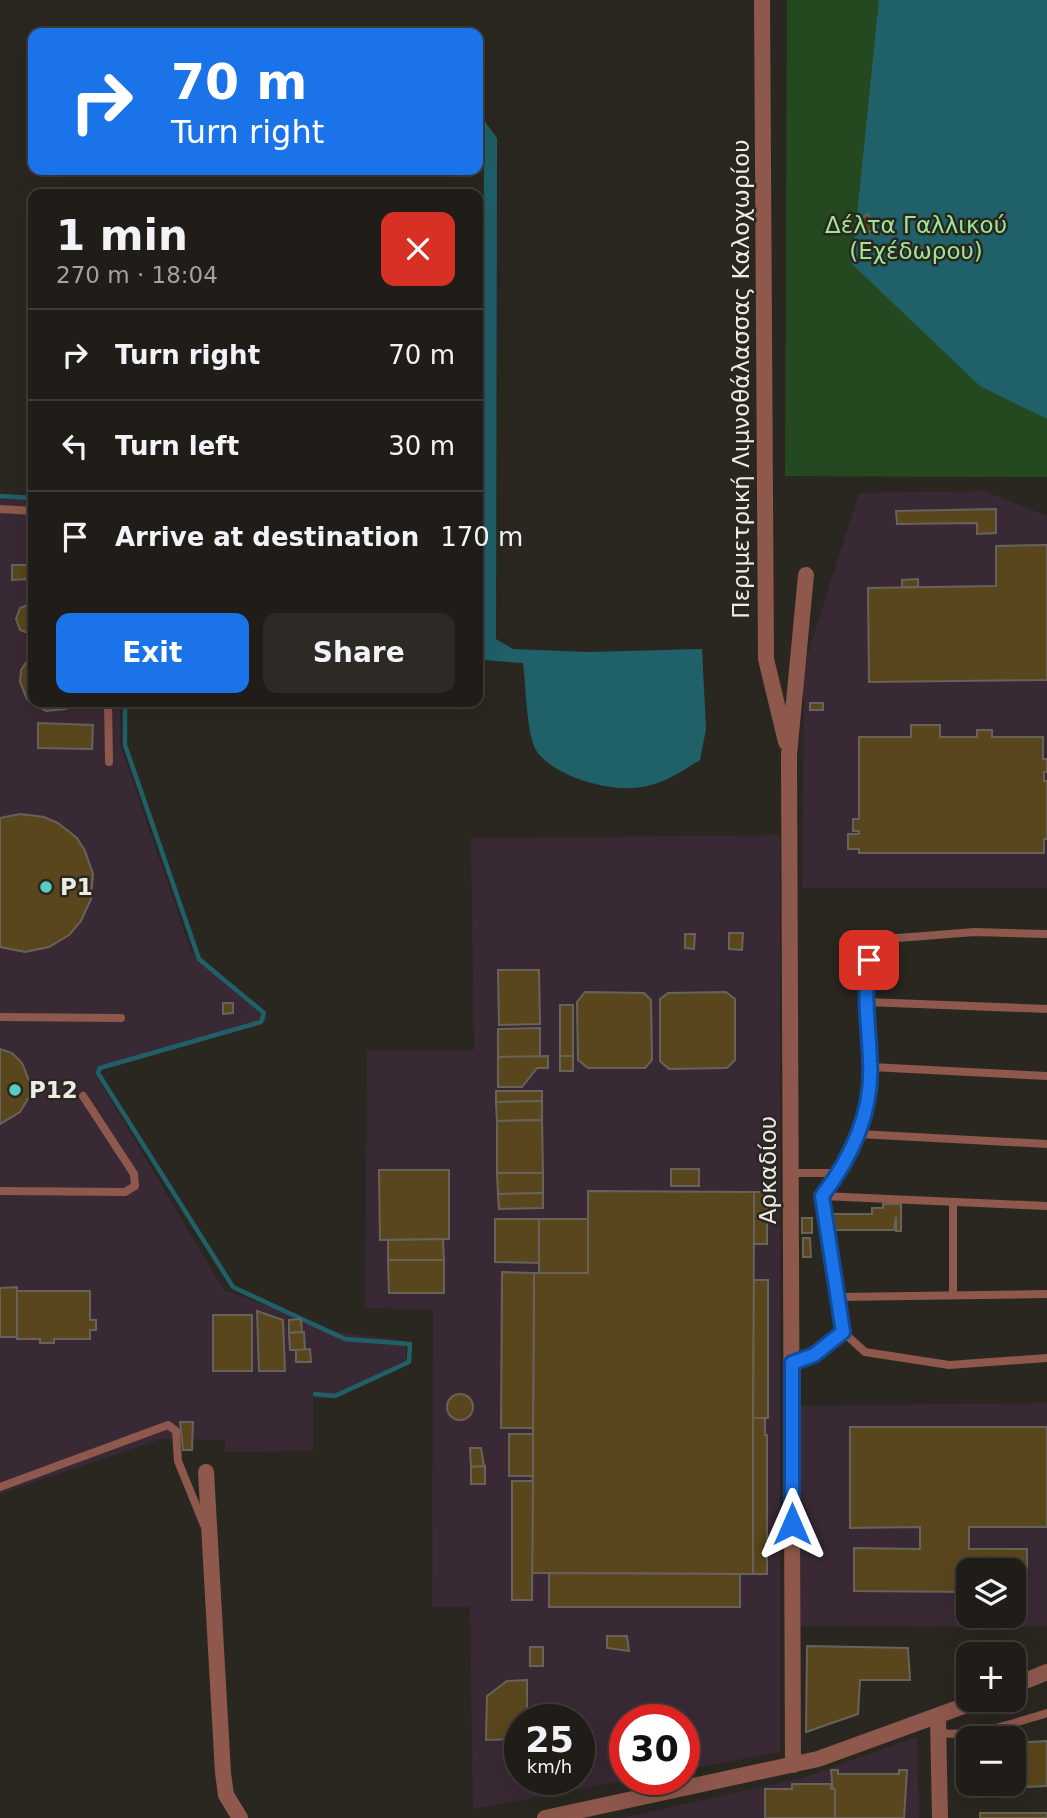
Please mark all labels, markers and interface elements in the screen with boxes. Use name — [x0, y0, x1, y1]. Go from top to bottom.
text: 70 m — [171, 54, 307, 111]
icon: right — [56, 56, 147, 147]
text: Turn right — [171, 113, 324, 151]
street label: Περιμετρική Λιμνοθάλασσας Καλοχωρίου — [728, 139, 754, 619]
text: 1 min — [56, 211, 188, 260]
button: close — [381, 212, 455, 286]
park label: Δέλτα Γαλλικού (Εχέδωρου) — [825, 212, 1007, 264]
text: 270 m · 18:04 — [56, 262, 218, 288]
icon: right — [56, 336, 94, 374]
text: Turn right — [115, 340, 260, 370]
text: 70 m — [388, 340, 455, 370]
icon: left — [56, 427, 94, 465]
text: Turn left — [115, 431, 239, 461]
text: 30 m — [388, 431, 455, 461]
icon: arrive — [56, 518, 94, 556]
text: Arrive at destination — [115, 522, 419, 552]
text: 170 m — [440, 522, 523, 552]
button: Exit — [56, 613, 249, 693]
button: Share — [263, 613, 455, 693]
place label: P1 — [60, 874, 93, 900]
marker: P1 — [38, 879, 54, 895]
pin — [839, 930, 899, 990]
icon: arrive — [850, 941, 888, 979]
place label: P12 — [29, 1077, 78, 1103]
marker: P12 — [7, 1082, 23, 1098]
street label: Αρκαδίου — [755, 1116, 781, 1224]
position arrow — [755, 1487, 829, 1561]
map controls — [956, 1558, 1026, 1796]
button: layers — [956, 1558, 1026, 1628]
button: + — [956, 1642, 1026, 1712]
speed limit sign: 30 — [609, 1704, 700, 1795]
text: 25 — [525, 1720, 574, 1760]
button: − — [956, 1726, 1026, 1796]
text: km/h — [527, 1756, 572, 1777]

